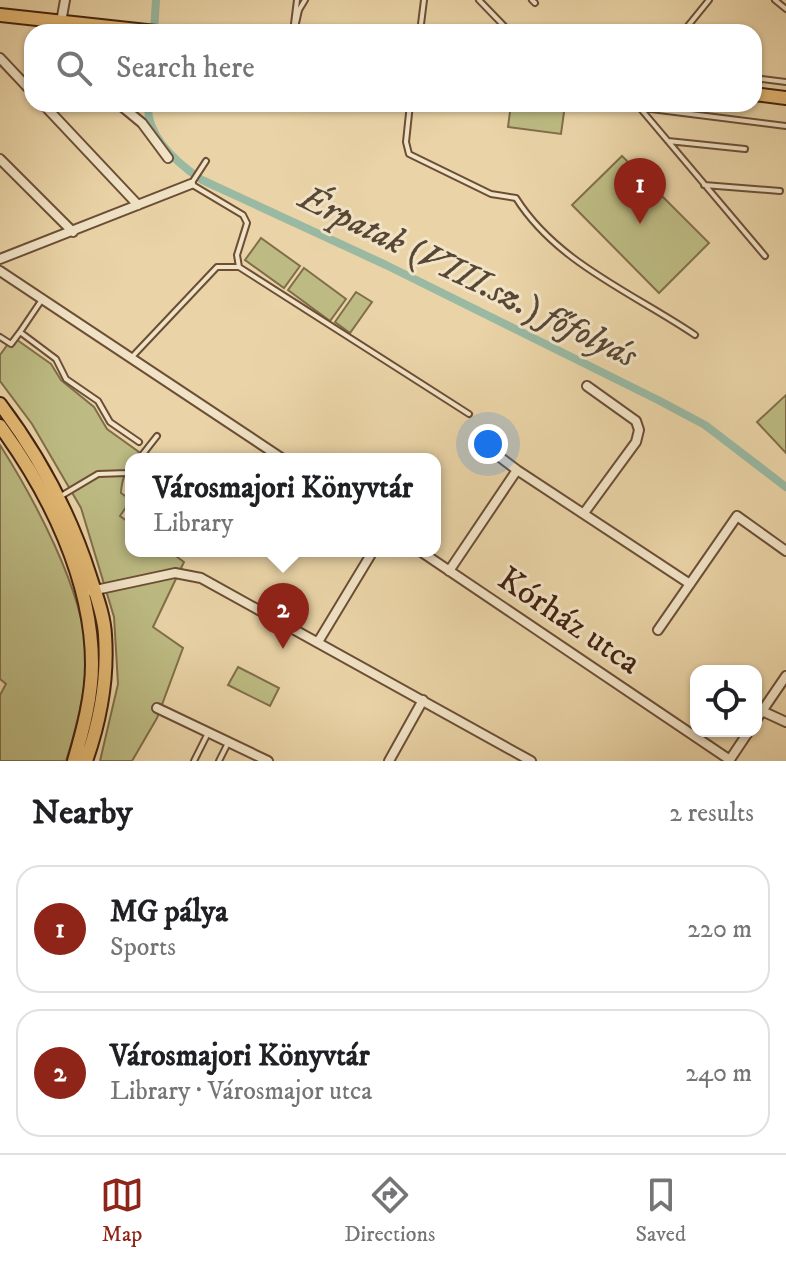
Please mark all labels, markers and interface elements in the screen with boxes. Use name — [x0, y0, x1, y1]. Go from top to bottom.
search box — [24, 24, 762, 112]
icon: search — [52, 46, 96, 90]
text: Search here — [116, 50, 255, 87]
pin: 1 — [614, 158, 666, 224]
water label: Érpatak (VIII.sz.) főfolyás — [290, 175, 645, 379]
your location — [468, 424, 508, 464]
popup — [125, 453, 441, 557]
text: Városmajori Könyvtár — [153, 470, 413, 507]
text: Library — [153, 507, 233, 540]
street label: Kórház utca — [490, 558, 649, 684]
pin: 2 — [257, 583, 309, 649]
map controls — [690, 665, 762, 737]
button: locate — [690, 665, 762, 737]
text: Nearby — [32, 792, 133, 834]
text: 2 results — [669, 797, 754, 830]
text: MG pálya — [110, 894, 228, 931]
text: 1 — [55, 913, 65, 946]
text: 220 m — [687, 913, 752, 946]
text: Sports — [110, 931, 176, 964]
text: Városmajori Könyvtár — [110, 1038, 370, 1075]
text: 2 — [54, 1057, 66, 1090]
text: 240 m — [685, 1057, 752, 1090]
text: Library · Városmajor utca — [110, 1075, 372, 1108]
tab: Map — [100, 1173, 144, 1248]
tab: Directions — [344, 1173, 435, 1248]
tab: Saved — [635, 1173, 686, 1248]

